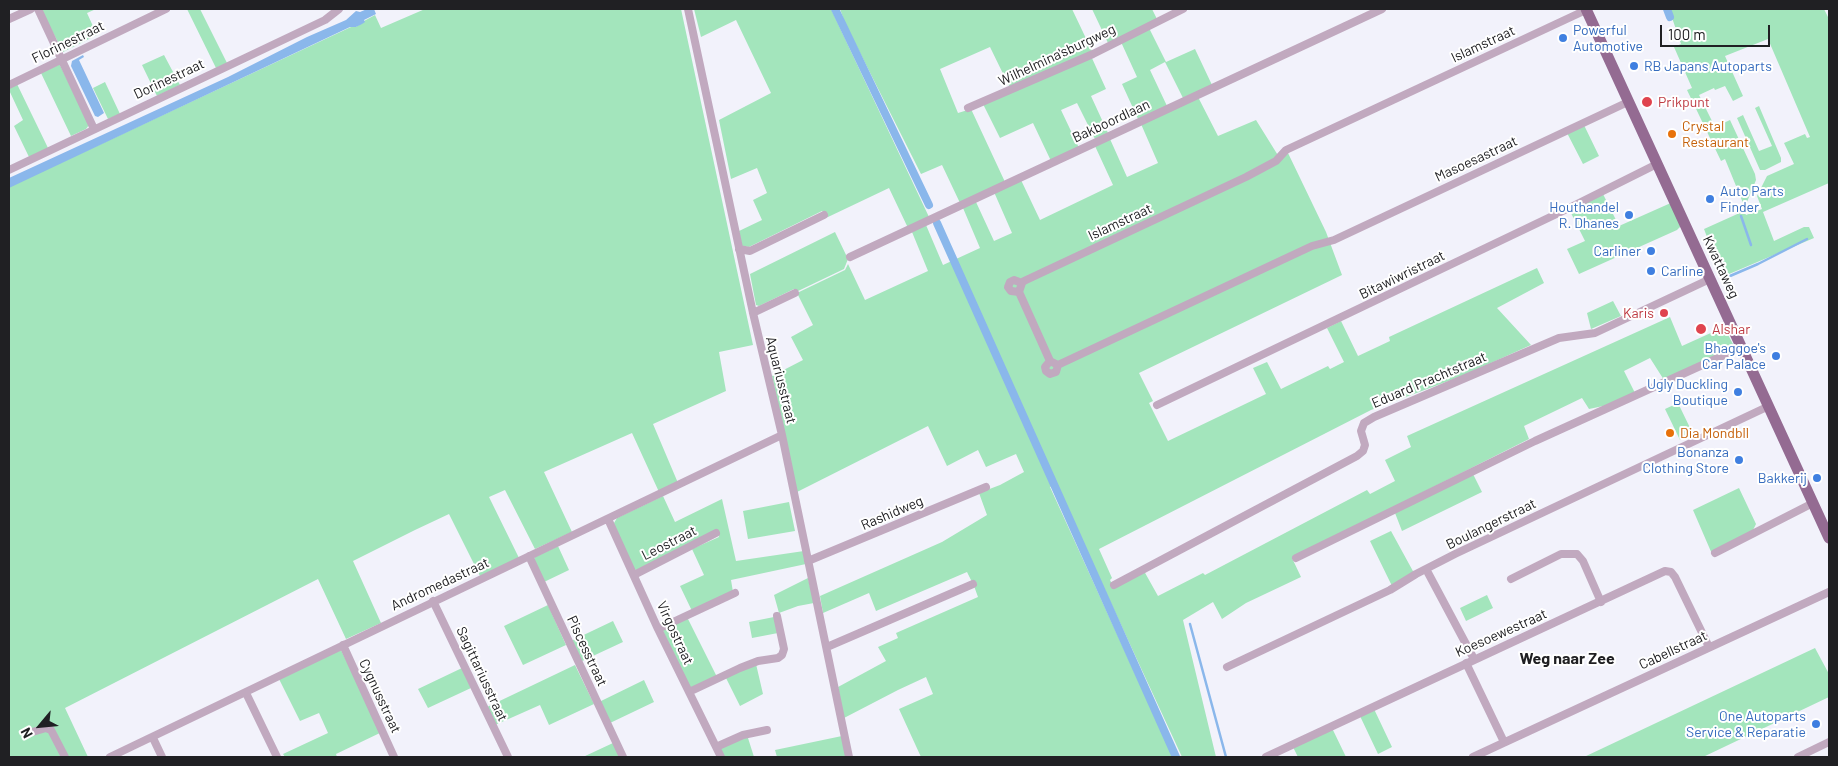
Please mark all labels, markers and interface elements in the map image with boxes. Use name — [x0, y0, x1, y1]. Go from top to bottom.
scale bar — [1663, 15, 1773, 47]
street label: Florinestraat — [29, 17, 107, 67]
street label: Wilhelmina'sburgweg — [996, 20, 1118, 90]
street label: Islamstraat — [1448, 22, 1518, 66]
place label: Powerful Automotive — [1573, 22, 1643, 54]
text: 100 m — [1668, 25, 1706, 43]
marker: Powerful Automotive — [1557, 32, 1569, 44]
street label: Dorinestraat — [131, 55, 207, 103]
place label: RB Japans Autoparts — [1644, 58, 1772, 74]
marker: RB Japans Autoparts — [1628, 60, 1640, 72]
place label: Prikpunt — [1658, 94, 1710, 110]
marker: Prikpunt — [1640, 95, 1654, 109]
street label: Bakboordlaan — [1070, 96, 1152, 146]
place label: Crystal Restaurant — [1682, 118, 1749, 150]
marker: Crystal Restaurant — [1666, 128, 1678, 140]
street label: Masoesastraat — [1432, 133, 1520, 185]
place label: Auto Parts Finder — [1720, 183, 1784, 216]
marker: Auto Parts Finder — [1704, 193, 1716, 205]
place label: Houthandel R. Dhanes — [1549, 199, 1619, 232]
street label: Islamstraat — [1085, 200, 1155, 244]
marker: Houthandel R. Dhanes — [1623, 209, 1635, 221]
street label: Kwattaweg — [1699, 233, 1743, 301]
place label: Carliner — [1594, 243, 1641, 259]
marker: Carliner — [1645, 245, 1657, 257]
street label: Bitawiwristraat — [1356, 247, 1448, 303]
place label: Carline — [1661, 263, 1703, 279]
marker: Carline — [1645, 265, 1657, 277]
place label: Karis — [1623, 305, 1654, 321]
marker: Karis — [1658, 307, 1670, 319]
place label: Alshar — [1712, 321, 1750, 337]
marker: Alshar — [1694, 322, 1708, 336]
street label: Aquariusstraat — [762, 335, 800, 425]
place label: Bhaggoe's Car Palace — [1702, 340, 1766, 372]
street label: Eduard Prachtstraat — [1369, 348, 1489, 412]
marker: Bhaggoe's Car Palace — [1770, 350, 1782, 362]
place label: Ugly Duckling Boutique — [1647, 376, 1728, 408]
marker: Ugly Duckling Boutique — [1732, 386, 1744, 398]
place label: Dia Mondbll — [1680, 425, 1749, 441]
marker: Dia Mondbll — [1664, 427, 1676, 439]
place label: Bonanza Clothing Store — [1643, 444, 1729, 477]
marker: Bonanza Clothing Store — [1733, 454, 1745, 466]
place label: Bakkerij — [1758, 470, 1807, 486]
marker: Bakkerij — [1811, 472, 1823, 484]
street label: Rashidweg — [858, 492, 926, 534]
street label: Boulangerstraat — [1443, 495, 1539, 553]
street label: Leostraat — [639, 522, 699, 564]
street label: Andromedastraat — [388, 554, 492, 614]
street label: Virgostraat — [653, 599, 697, 667]
street label: Koesoewestraat — [1453, 605, 1549, 661]
street label: Piscesstraat — [563, 613, 611, 689]
street label: Sagittariusstraat — [453, 624, 511, 724]
street label: Cabellstraat — [1636, 627, 1710, 673]
district label: Weg naar Zee — [1519, 649, 1615, 669]
street label: Cygnusstraat — [355, 656, 405, 736]
north arrow — [15, 701, 65, 751]
place label: One Autoparts Service & Reparatie — [1686, 708, 1806, 740]
marker: One Autoparts Service & Reparatie — [1810, 718, 1822, 730]
text: N — [17, 725, 36, 741]

